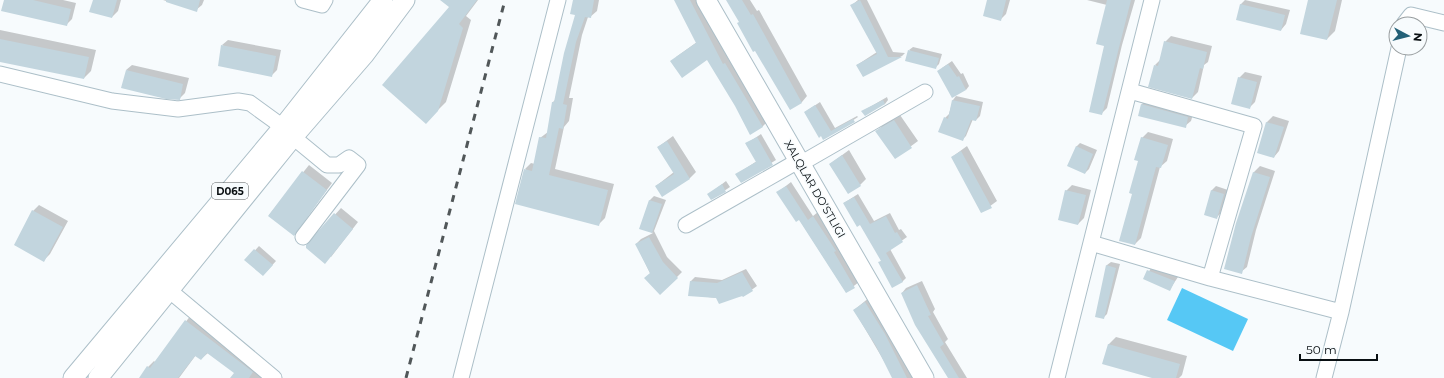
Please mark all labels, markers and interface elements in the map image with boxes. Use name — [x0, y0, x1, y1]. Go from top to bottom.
north arrow — [1388, 16, 1428, 56]
text: N — [1410, 32, 1425, 42]
street label: XALQLAR DO’STLIGI — [781, 138, 849, 240]
road number: D065 — [212, 183, 248, 199]
scale bar — [1300, 336, 1377, 362]
text: 50 m — [1306, 342, 1337, 357]

